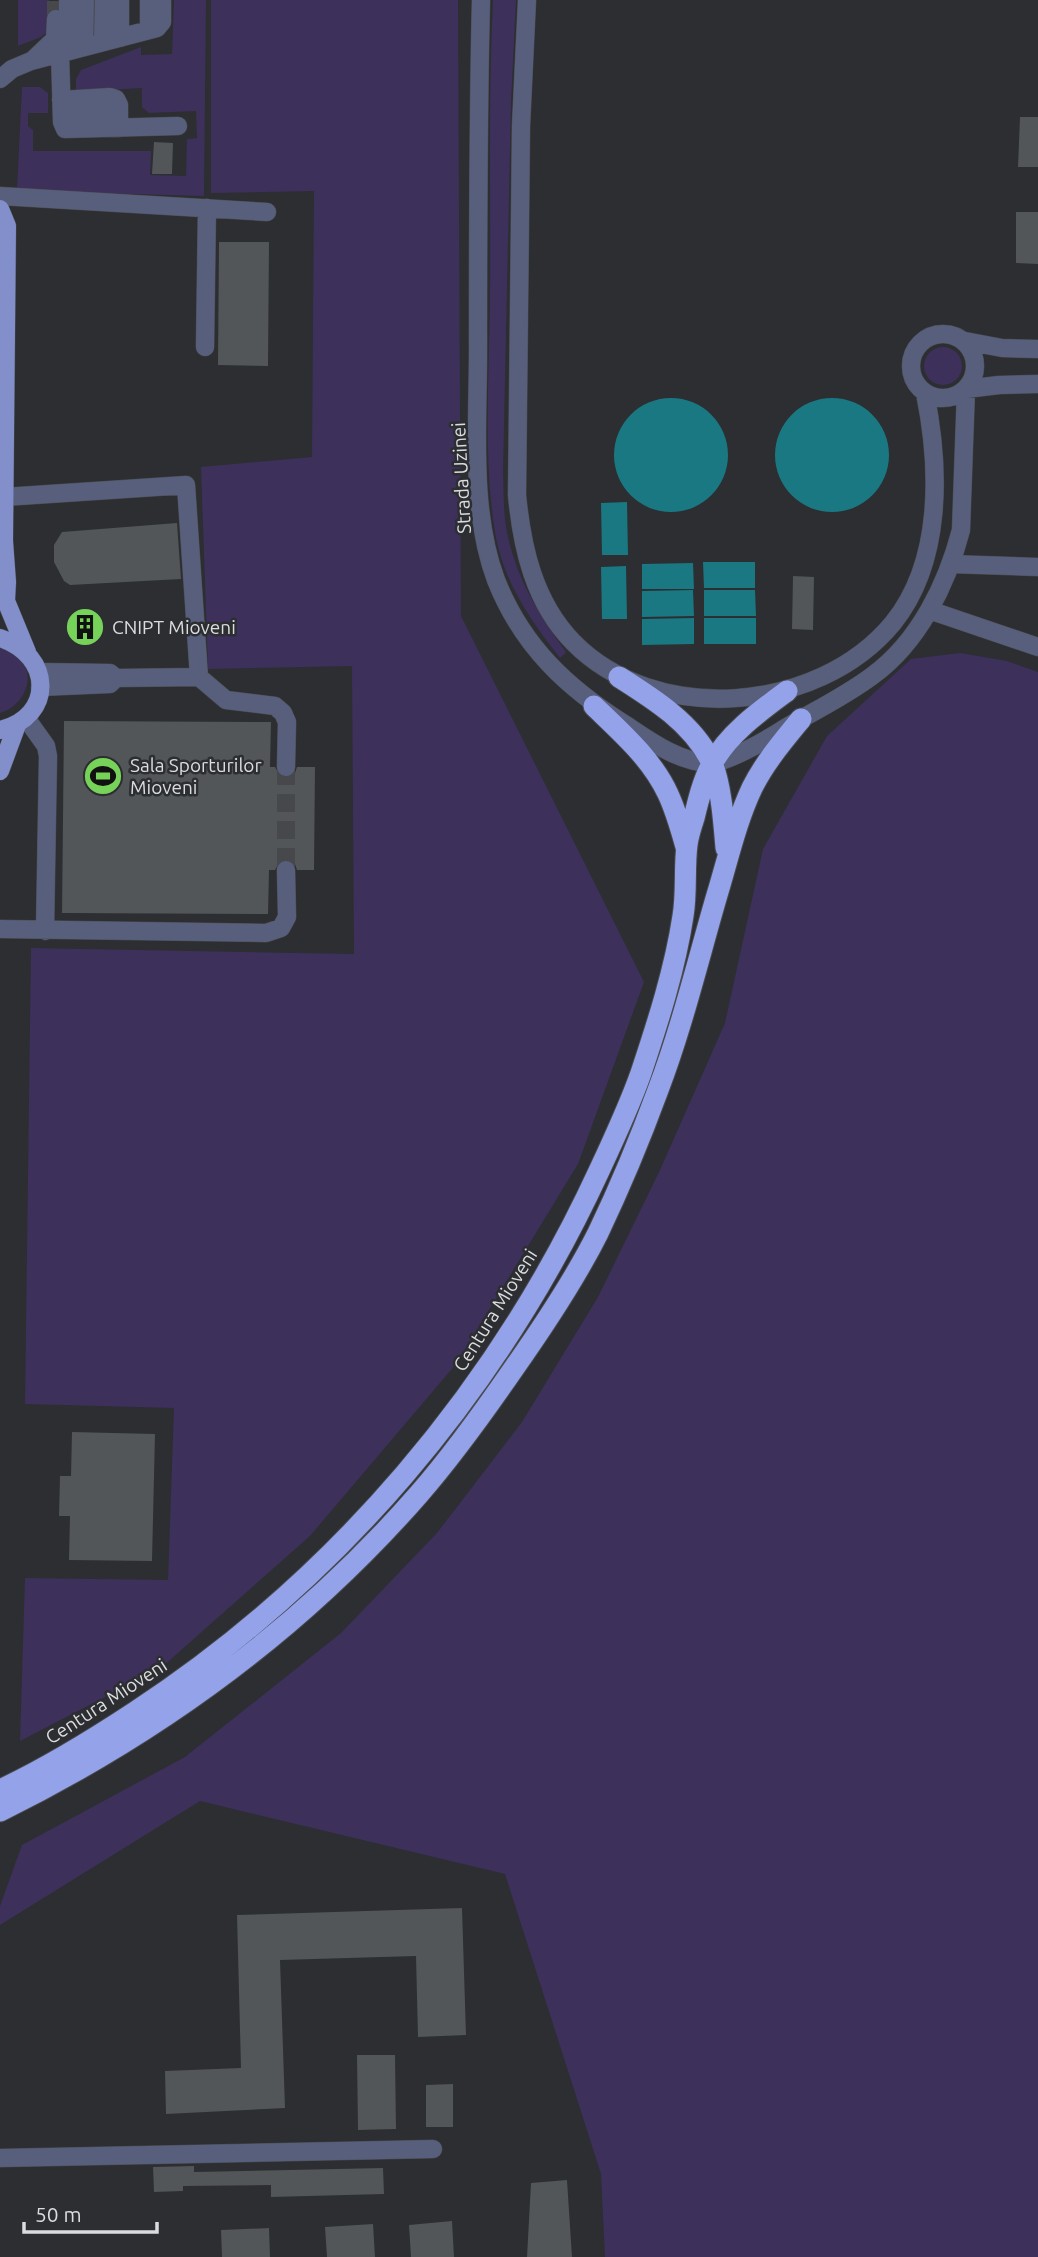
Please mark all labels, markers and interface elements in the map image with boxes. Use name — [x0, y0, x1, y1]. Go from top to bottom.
street label: Strada Uzinei — [447, 422, 475, 534]
building icon: CNIPT Mioveni — [64, 606, 106, 648]
place label: CNIPT Mioveni — [112, 616, 236, 638]
place label: Sala Sporturilor Mioveni — [130, 754, 262, 798]
sports icon: Sala Sporturilor Mioveni — [82, 755, 124, 797]
street label: Centura Mioveni — [449, 1245, 541, 1375]
street label: Centura Mioveni — [41, 1654, 171, 1748]
scale bar — [24, 2190, 158, 2234]
text: 50 m — [35, 2202, 82, 2226]

